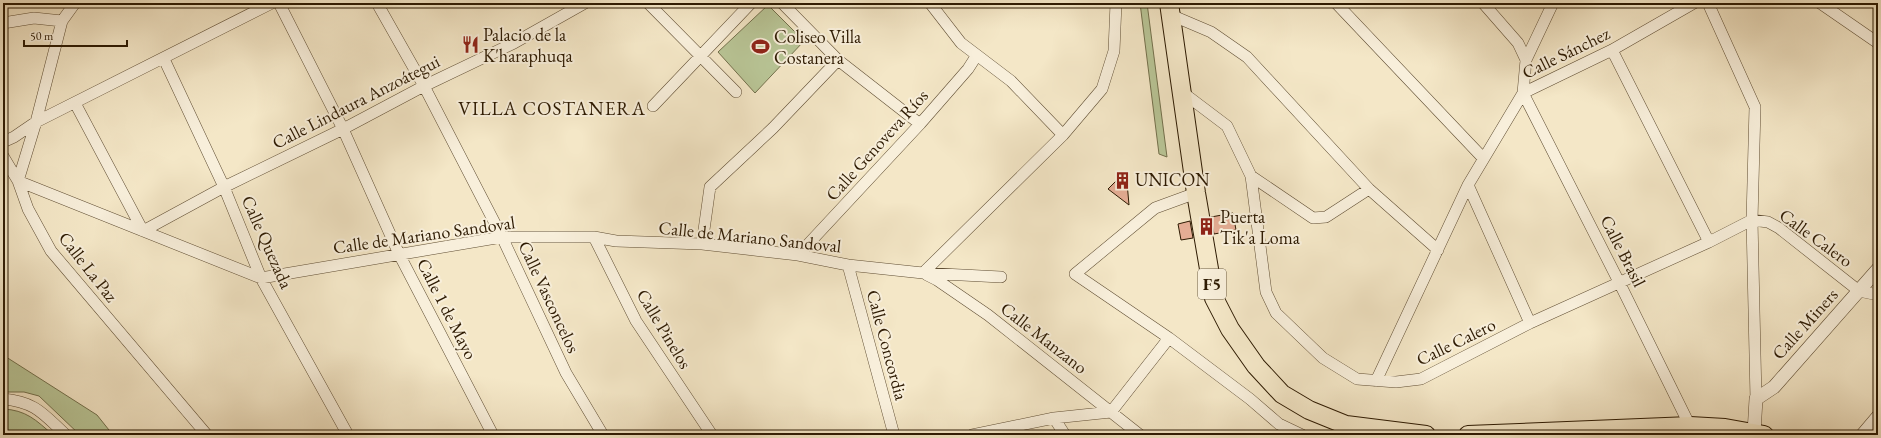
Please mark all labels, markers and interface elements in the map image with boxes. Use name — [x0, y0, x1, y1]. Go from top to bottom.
street label: Calle Sánchez — [1518, 21, 1614, 84]
scale bar — [24, 22, 127, 48]
place label: Palacio de la K'haraphuqa — [483, 23, 573, 67]
place label: Coliseo Villa Costanera — [774, 25, 862, 69]
text: 50 m — [30, 28, 54, 44]
restaurant icon: Palacio de la K'haraphuqa — [460, 35, 480, 55]
sports icon: Coliseo Villa Costanera — [751, 37, 771, 57]
street label: Calle Lindaura Anzoátegui — [268, 49, 444, 154]
street label: Calle Genoveva Ríos — [820, 84, 933, 205]
district label: VILLA COSTANERA — [458, 96, 646, 121]
place label: UNICON — [1135, 168, 1210, 191]
building icon: UNICON — [1112, 170, 1132, 190]
street label: Calle Quezada — [237, 192, 299, 293]
street label: Calle Calero — [1775, 203, 1858, 272]
place label: Puerta Tik'a Loma — [1220, 205, 1301, 249]
street label: Calle de Mariano Sandoval — [331, 210, 516, 259]
street label: Calle Brasil — [1596, 211, 1651, 291]
street label: Calle de Mariano Sandoval — [658, 215, 843, 258]
building icon: Puerta Tik'a Loma — [1197, 217, 1217, 237]
street label: Calle La Paz — [54, 227, 123, 307]
street label: Calle Vasconcelos — [513, 237, 586, 357]
street label: Calle 1 de Mayo — [412, 254, 483, 363]
road number: F5 — [1198, 269, 1226, 299]
street label: Calle Miners — [1767, 283, 1843, 364]
street label: Calle Pinelos — [632, 285, 697, 373]
street label: Calle Concordia — [862, 287, 913, 403]
street label: Calle Manzano — [996, 296, 1092, 379]
street label: Calle Calero — [1412, 312, 1499, 371]

